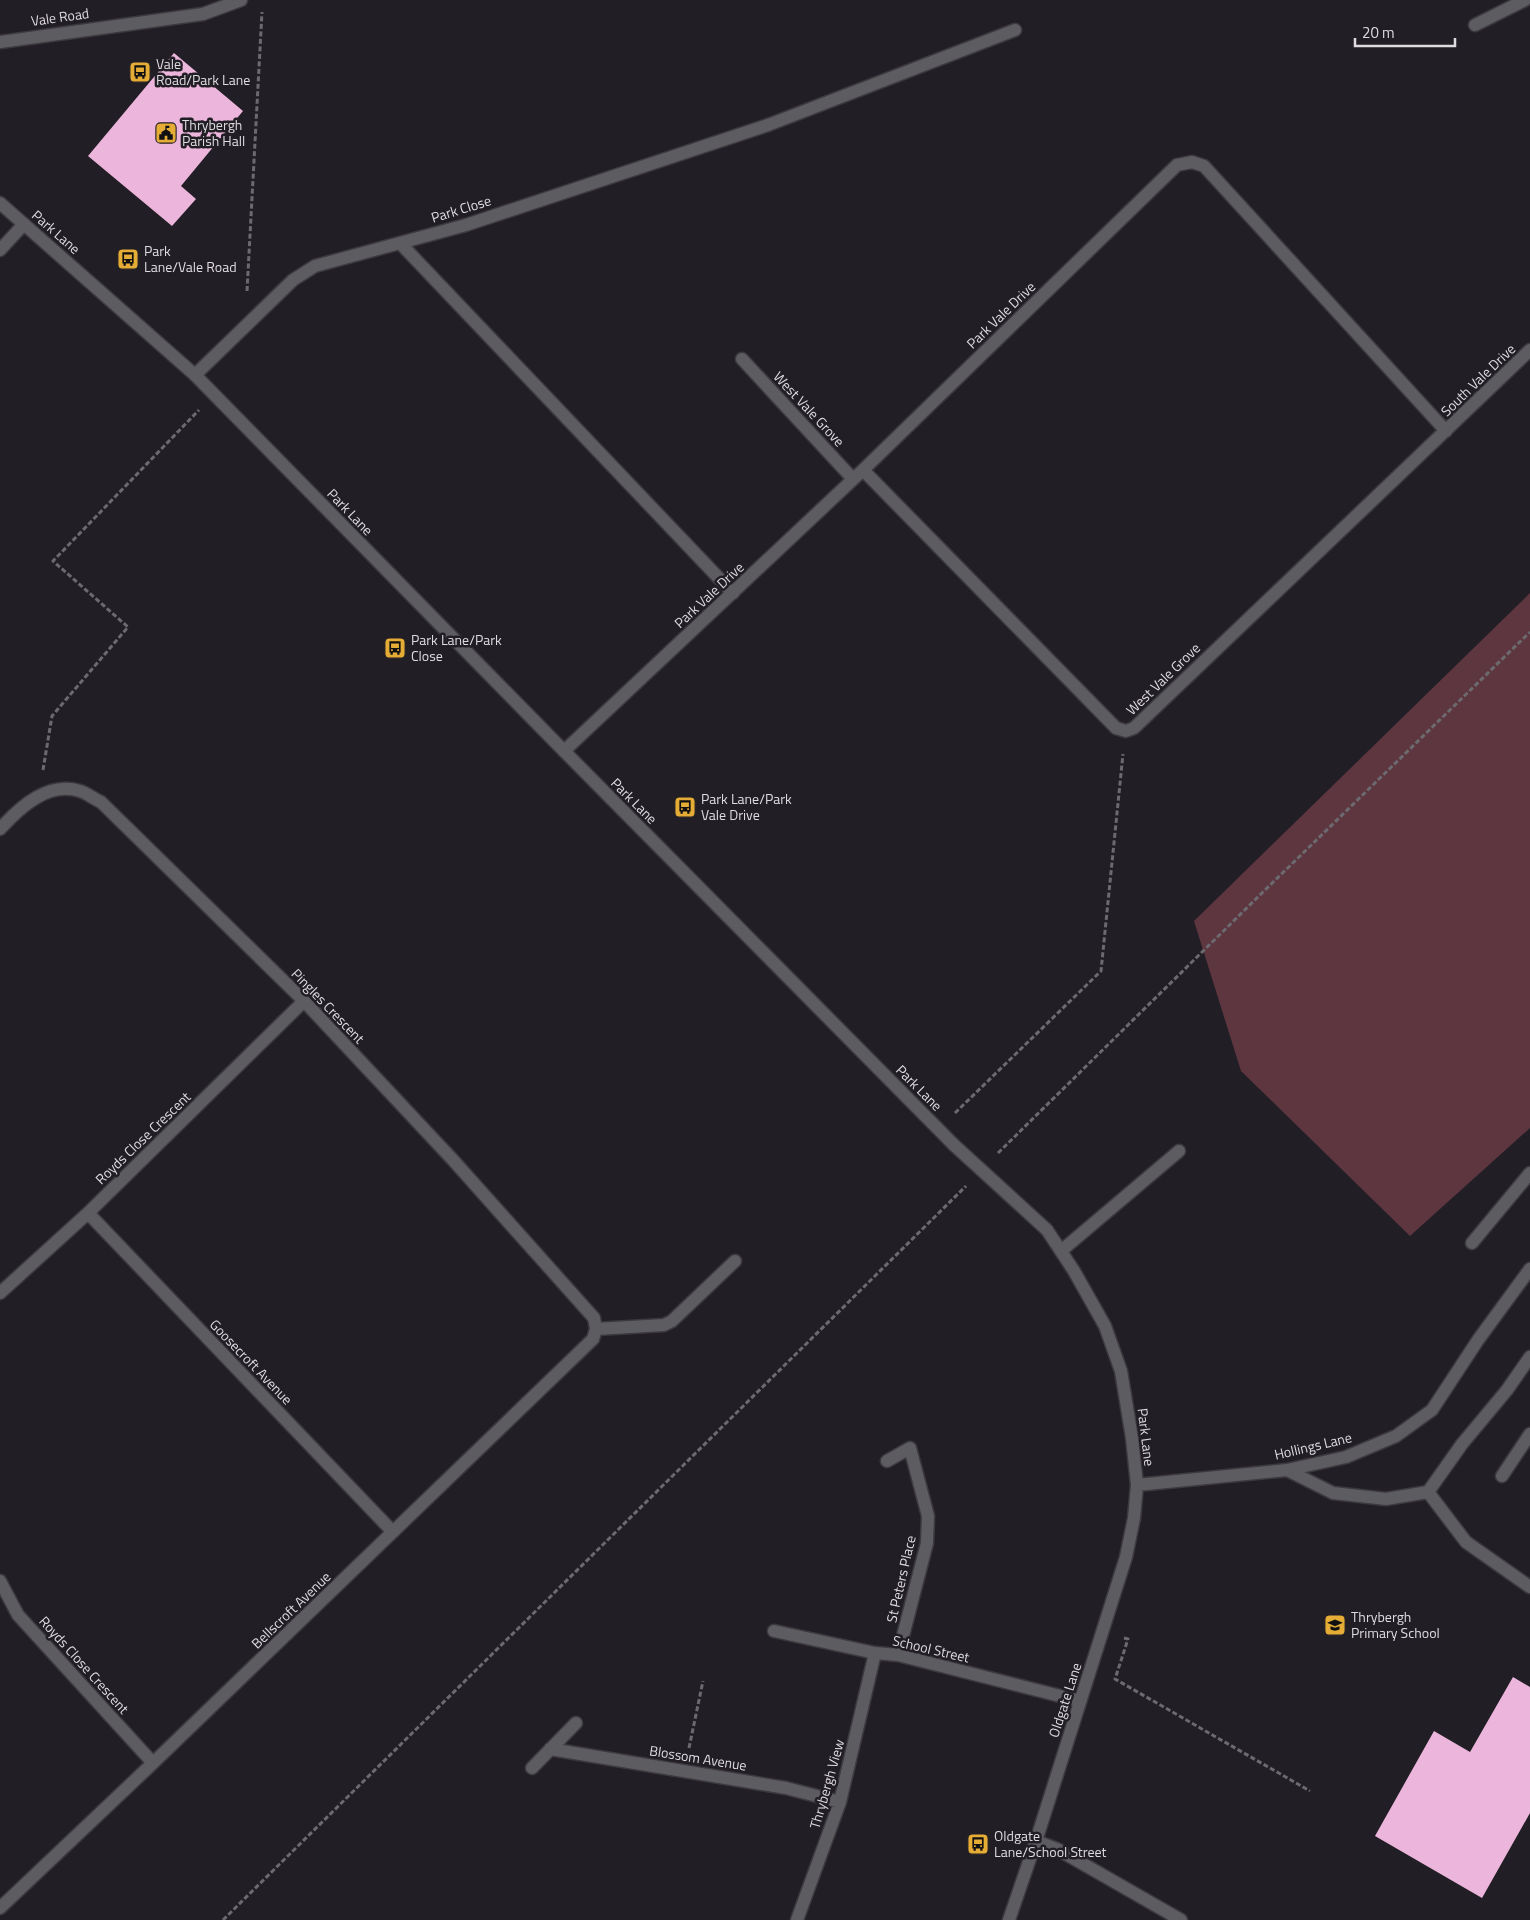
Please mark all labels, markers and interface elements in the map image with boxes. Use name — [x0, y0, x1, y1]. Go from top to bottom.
street label: Vale Road — [30, 2, 90, 31]
scale bar — [1355, 15, 1455, 47]
text: 20 m — [1362, 21, 1395, 44]
place label: Vale Road/Park Lane — [156, 53, 250, 90]
bus stop icon: Vale Road/Park Lane — [128, 60, 152, 84]
place label: Thrybergh Parish Hall — [182, 114, 245, 151]
public building icon: Thrybergh Parish Hall — [154, 121, 178, 145]
street label: Park Close — [428, 189, 493, 228]
street label: Park Lane — [27, 205, 85, 259]
place label: Park Lane/Vale Road — [144, 240, 237, 277]
bus stop icon: Park Lane/Vale Road — [116, 247, 140, 271]
street label: Park Vale Drive — [961, 276, 1040, 353]
street label: South Vale Drive — [1436, 338, 1520, 421]
street label: West Vale Grove — [769, 366, 850, 451]
street label: Park Lane — [323, 483, 378, 540]
street label: Park Vale Drive — [669, 557, 748, 633]
place label: Park Lane/Park Close — [411, 629, 502, 666]
bus stop icon: Park Lane/Park Close — [383, 636, 407, 660]
street label: West Vale Grove — [1121, 638, 1205, 720]
street label: Park Lane — [606, 773, 662, 829]
place label: Park Lane/Park Vale Drive — [701, 788, 792, 825]
bus stop icon: Park Lane/Park Vale Drive — [673, 795, 697, 819]
street label: Pingles Crescent — [287, 963, 370, 1048]
street label: Park Lane — [891, 1060, 947, 1116]
street label: Royds Close Crescent — [90, 1086, 195, 1189]
street label: Goosecroft Avenue — [205, 1314, 298, 1409]
street label: Park Lane — [1133, 1407, 1160, 1467]
street label: Hollings Lane — [1272, 1426, 1354, 1465]
street label: St Peters Place — [880, 1533, 921, 1625]
street label: Bellscroft Avenue — [246, 1566, 335, 1653]
place label: Thrybergh Primary School — [1351, 1606, 1440, 1643]
street label: Royds Close Crescent — [35, 1611, 134, 1718]
school or university icon: Thrybergh Primary School — [1323, 1613, 1347, 1637]
street label: School Street — [891, 1629, 972, 1668]
street label: Oldgate Lane — [1043, 1660, 1086, 1740]
street label: Thrybergh View — [804, 1736, 849, 1831]
street label: Blossom Avenue — [648, 1739, 748, 1776]
place label: Oldgate Lane/School Street — [994, 1825, 1107, 1862]
bus stop icon: Oldgate Lane/School Street — [966, 1832, 990, 1856]

